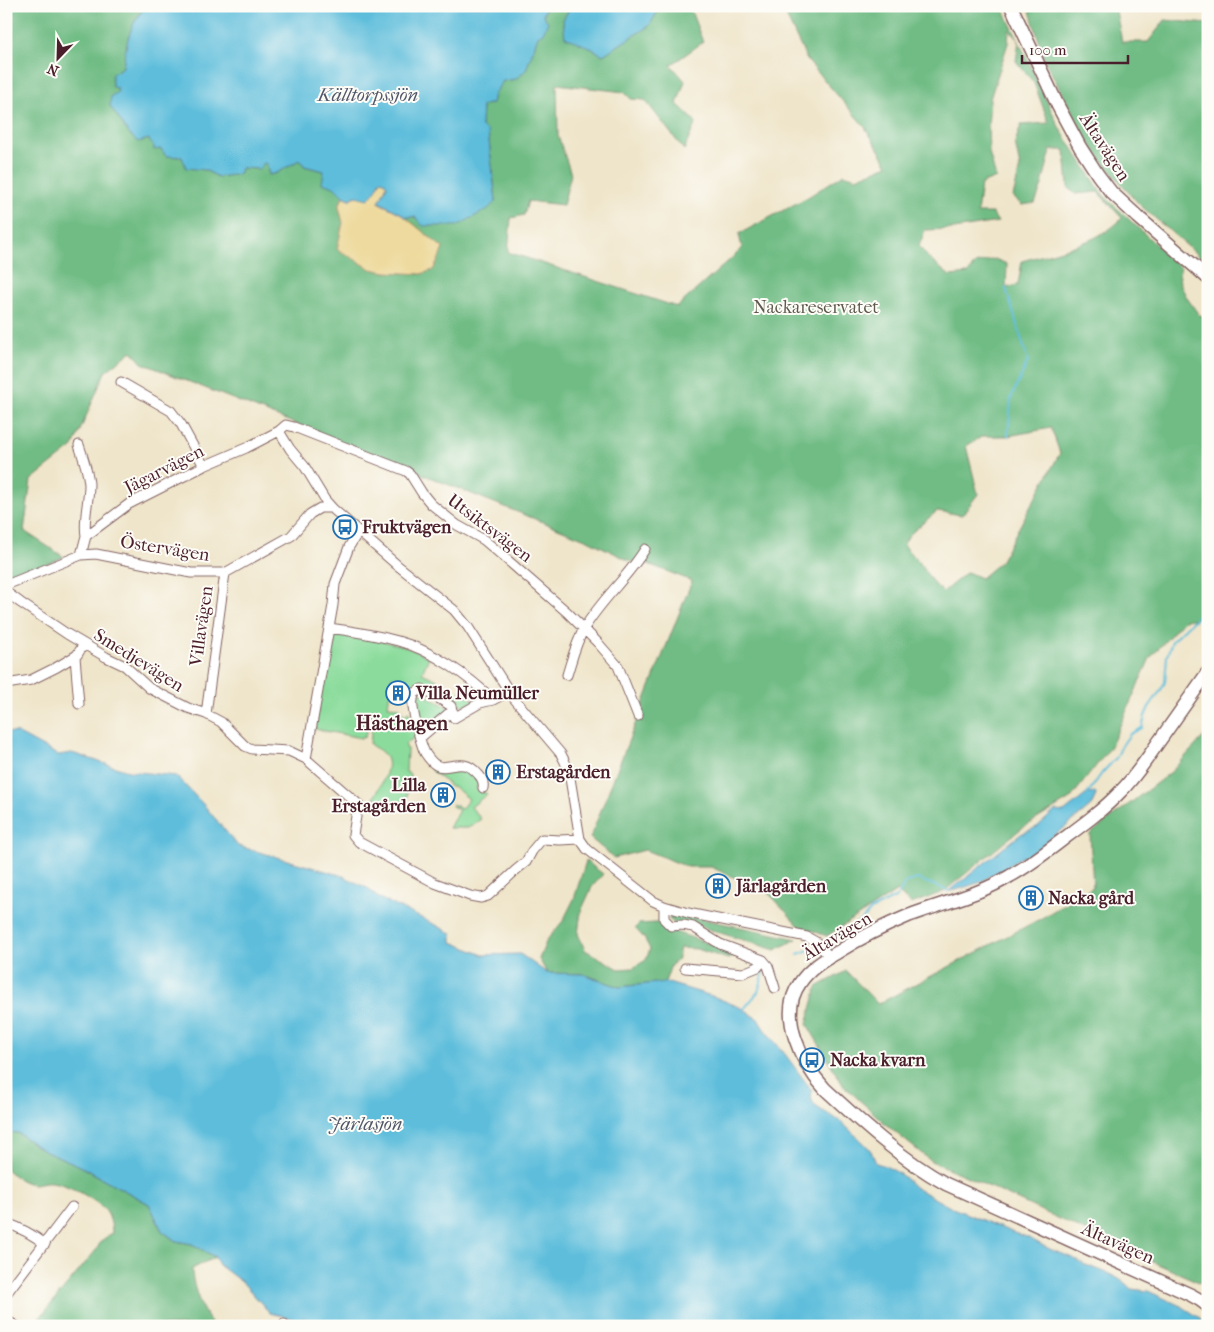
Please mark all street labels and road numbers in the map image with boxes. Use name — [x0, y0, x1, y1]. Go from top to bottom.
street label: Ältavägen — [1074, 108, 1136, 186]
street label: Jägarvägen — [119, 440, 208, 499]
street label: Utsiktsvägen — [443, 490, 537, 567]
street label: Östervägen — [119, 530, 212, 566]
street label: Villavägen — [185, 584, 218, 669]
street label: Smedjevägen — [90, 624, 188, 697]
street label: Ältavägen — [797, 906, 876, 966]
street label: Ältavägen — [1077, 1217, 1158, 1269]

